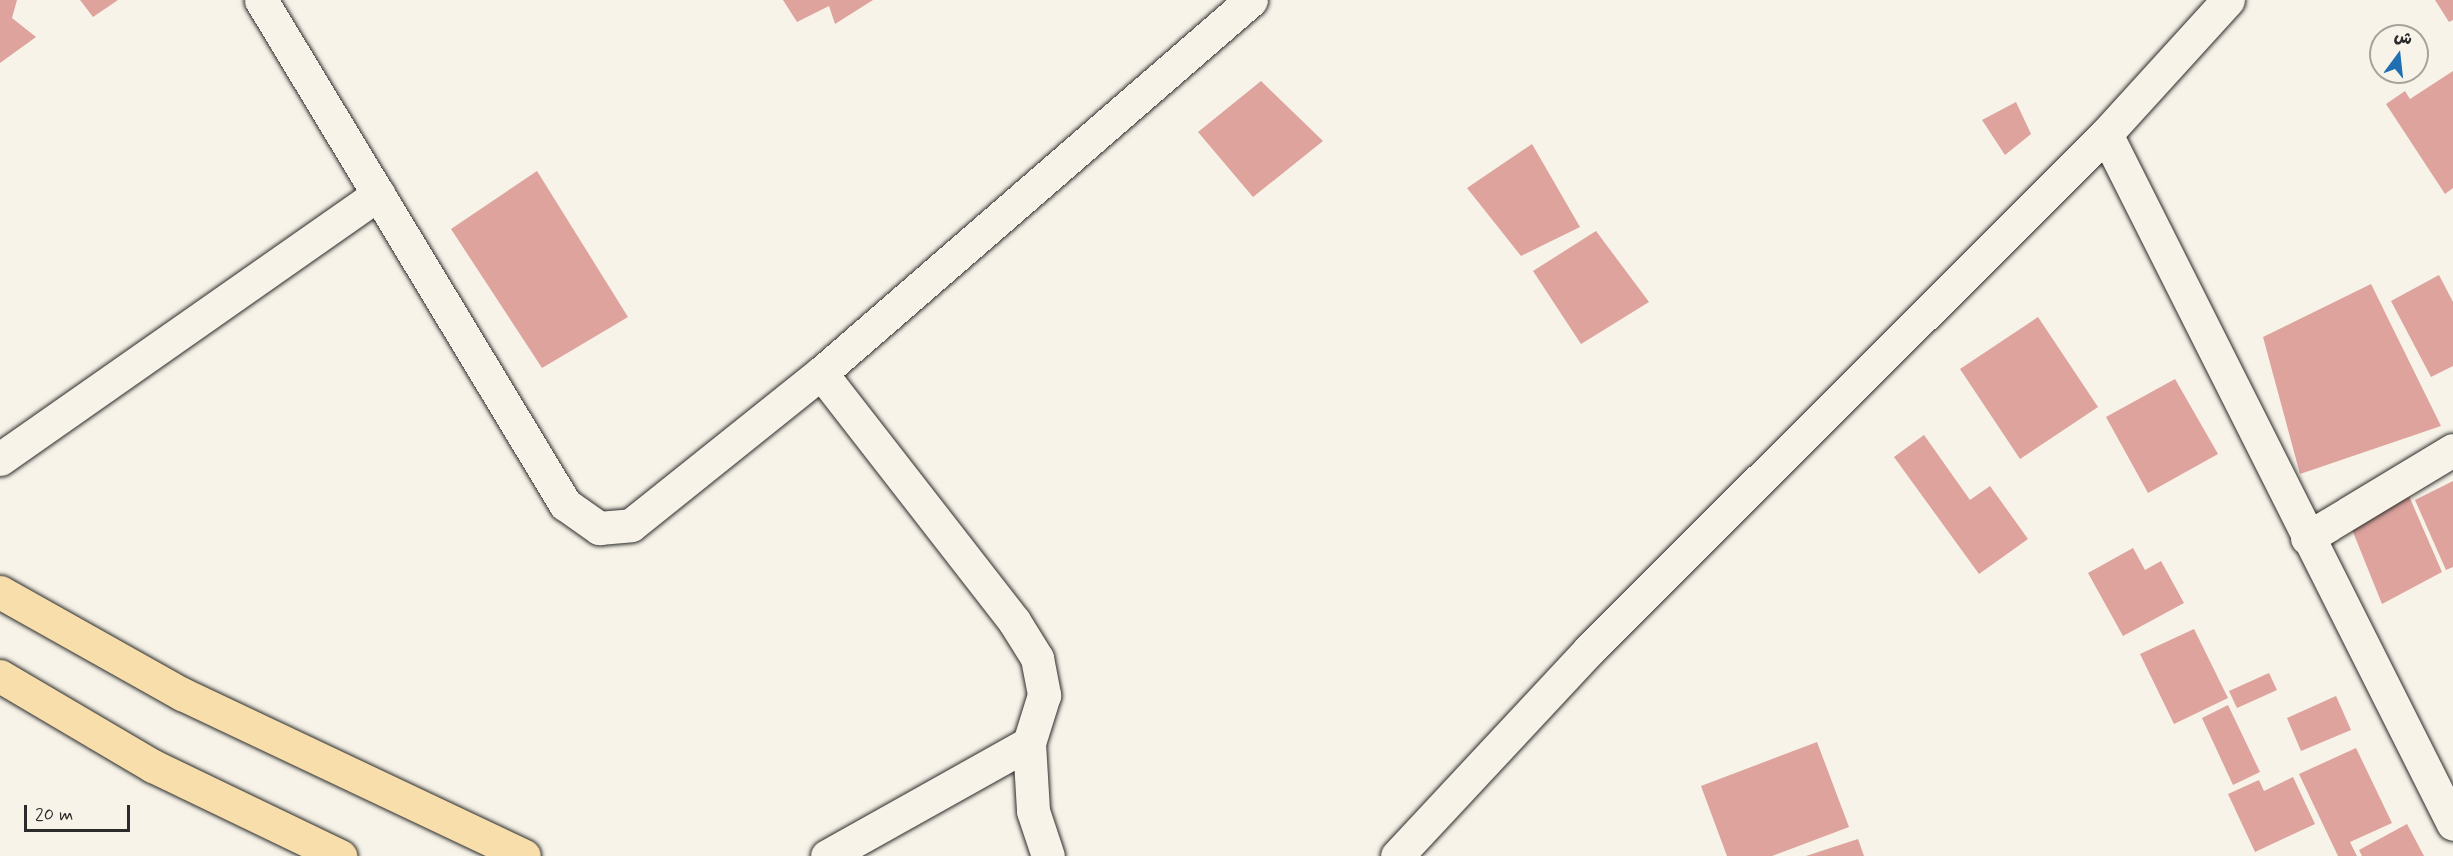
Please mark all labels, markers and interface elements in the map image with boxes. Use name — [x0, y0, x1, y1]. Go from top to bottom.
north arrow — [2369, 24, 2429, 84]
text: ش — [2392, 26, 2414, 50]
scale bar — [27, 793, 134, 831]
text: 20 m — [35, 803, 73, 827]

